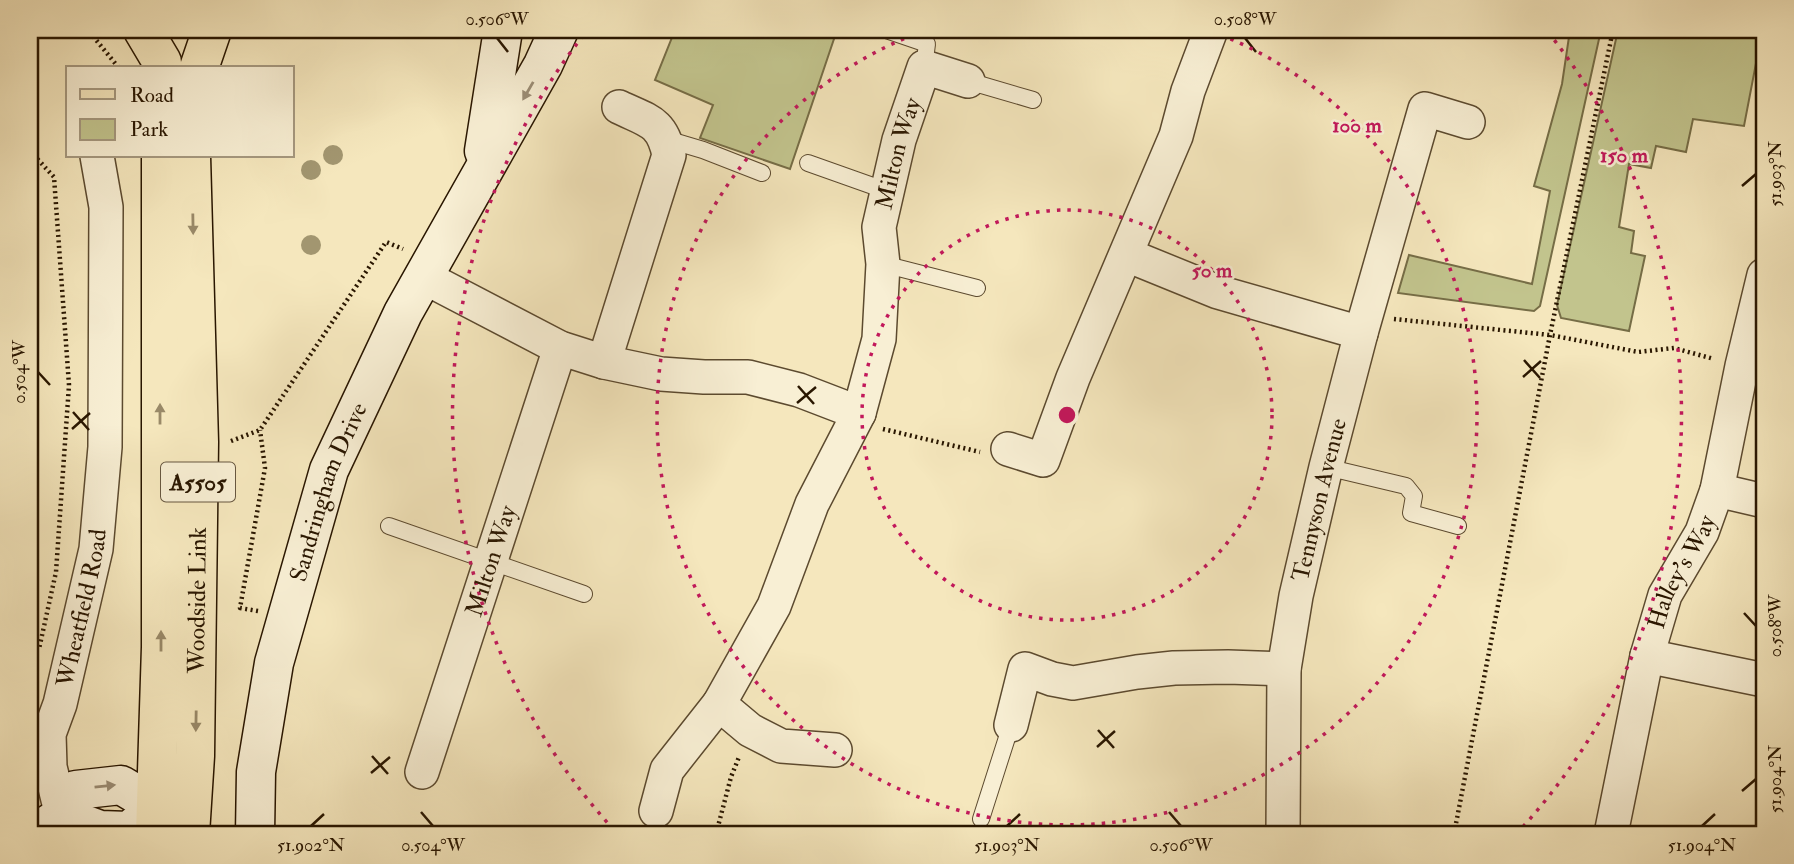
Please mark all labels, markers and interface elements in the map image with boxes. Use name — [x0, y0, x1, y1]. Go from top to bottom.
text: 0.506°W — [465, 8, 529, 31]
text: 0.508°W — [1214, 8, 1277, 31]
legend — [66, 66, 294, 158]
one-way arrow — [522, 81, 534, 100]
text: Road — [130, 82, 175, 109]
street label: Milton Way — [869, 93, 929, 213]
text: 100 m — [1332, 112, 1383, 139]
text: Park — [130, 116, 168, 143]
text: 51.903°N — [1764, 141, 1787, 207]
text: 150 m — [1600, 142, 1649, 169]
one-way arrow — [187, 213, 199, 235]
text: 50 m — [1192, 257, 1233, 284]
text: 0.504°W — [8, 339, 31, 404]
street label: Sandringham Drive — [283, 398, 375, 585]
one-way arrow — [154, 403, 166, 425]
centre of rings — [1055, 403, 1079, 427]
street label: Tennyson Avenue — [1285, 415, 1354, 584]
road number: A5505 — [161, 462, 235, 502]
street label: Milton Way — [459, 501, 524, 620]
street label: Halley's Way — [1641, 511, 1723, 633]
street label: Woodside Link — [181, 526, 214, 675]
street label: Wheatfield Road — [49, 527, 114, 691]
text: 0.508°W — [1764, 594, 1787, 657]
one-way arrow — [155, 630, 167, 652]
one-way arrow — [190, 710, 201, 732]
text: 51.904°N — [1764, 745, 1787, 813]
one-way arrow — [95, 781, 117, 792]
text: 51.902°N — [277, 834, 345, 857]
text: 0.504°W — [401, 834, 466, 857]
text: 51.903°N — [974, 834, 1040, 857]
text: 0.506°W — [1149, 834, 1213, 857]
text: 51.904°N — [1668, 834, 1736, 857]

